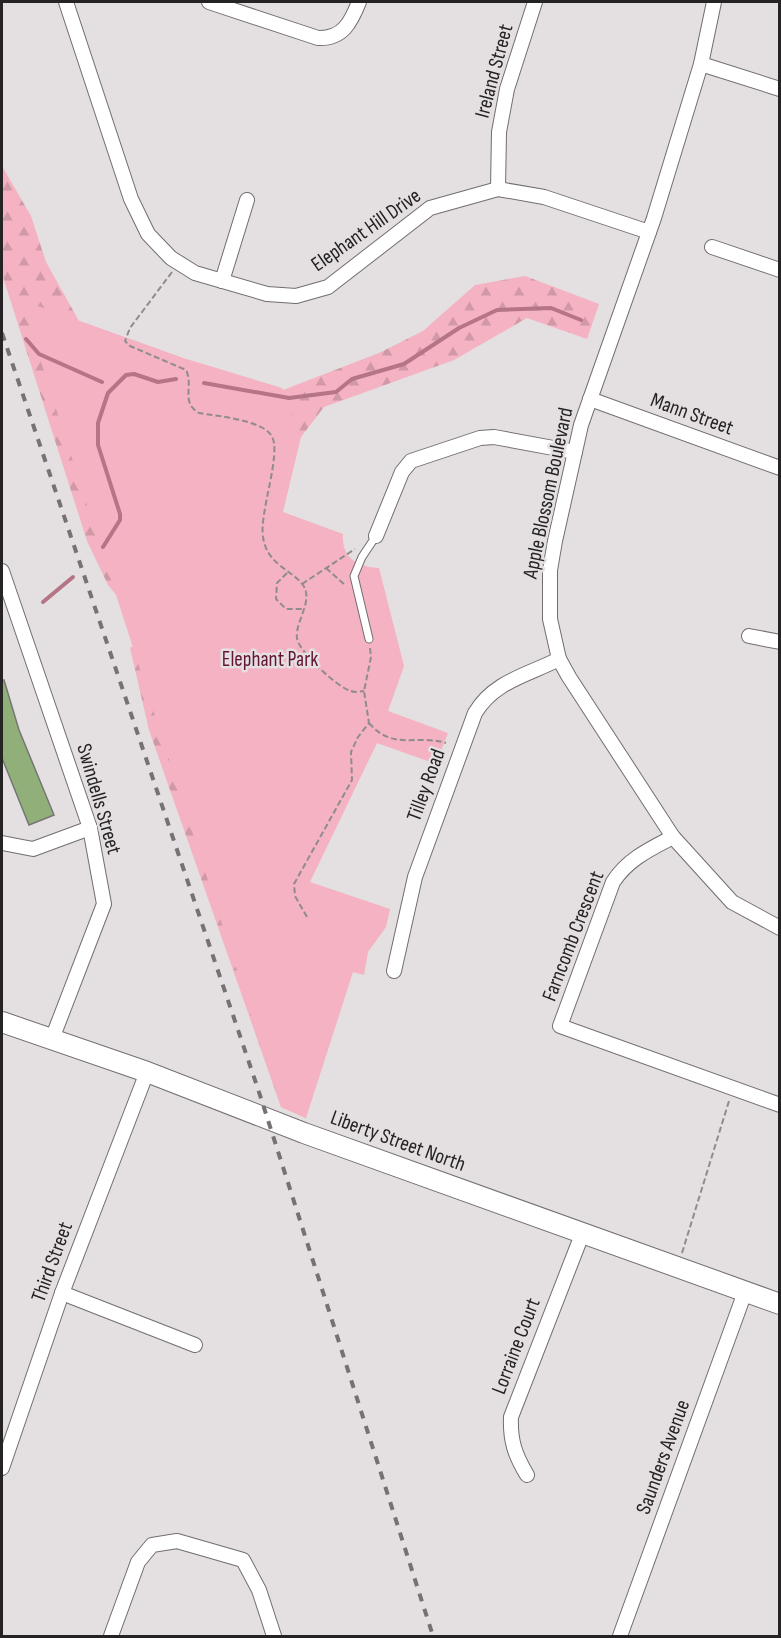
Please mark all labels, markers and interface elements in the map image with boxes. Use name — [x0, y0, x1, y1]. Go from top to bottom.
street label: Ireland Street — [470, 22, 518, 120]
street label: Elephant Hill Drive — [306, 183, 426, 277]
street label: Mann Street — [647, 388, 737, 440]
street label: Apple Blossom Boulevard — [517, 405, 578, 582]
park label: Elephant Park — [222, 647, 318, 672]
street label: Swindells Street — [71, 741, 127, 857]
street label: Tilley Road — [401, 745, 451, 825]
street label: Farncomb Crescent — [537, 867, 609, 1005]
street label: Liberty Street North — [327, 1105, 469, 1177]
street label: Third Street — [26, 1219, 78, 1305]
street label: Lorraine Court — [486, 1294, 546, 1398]
street label: Saunders Avenue — [631, 1396, 695, 1518]

